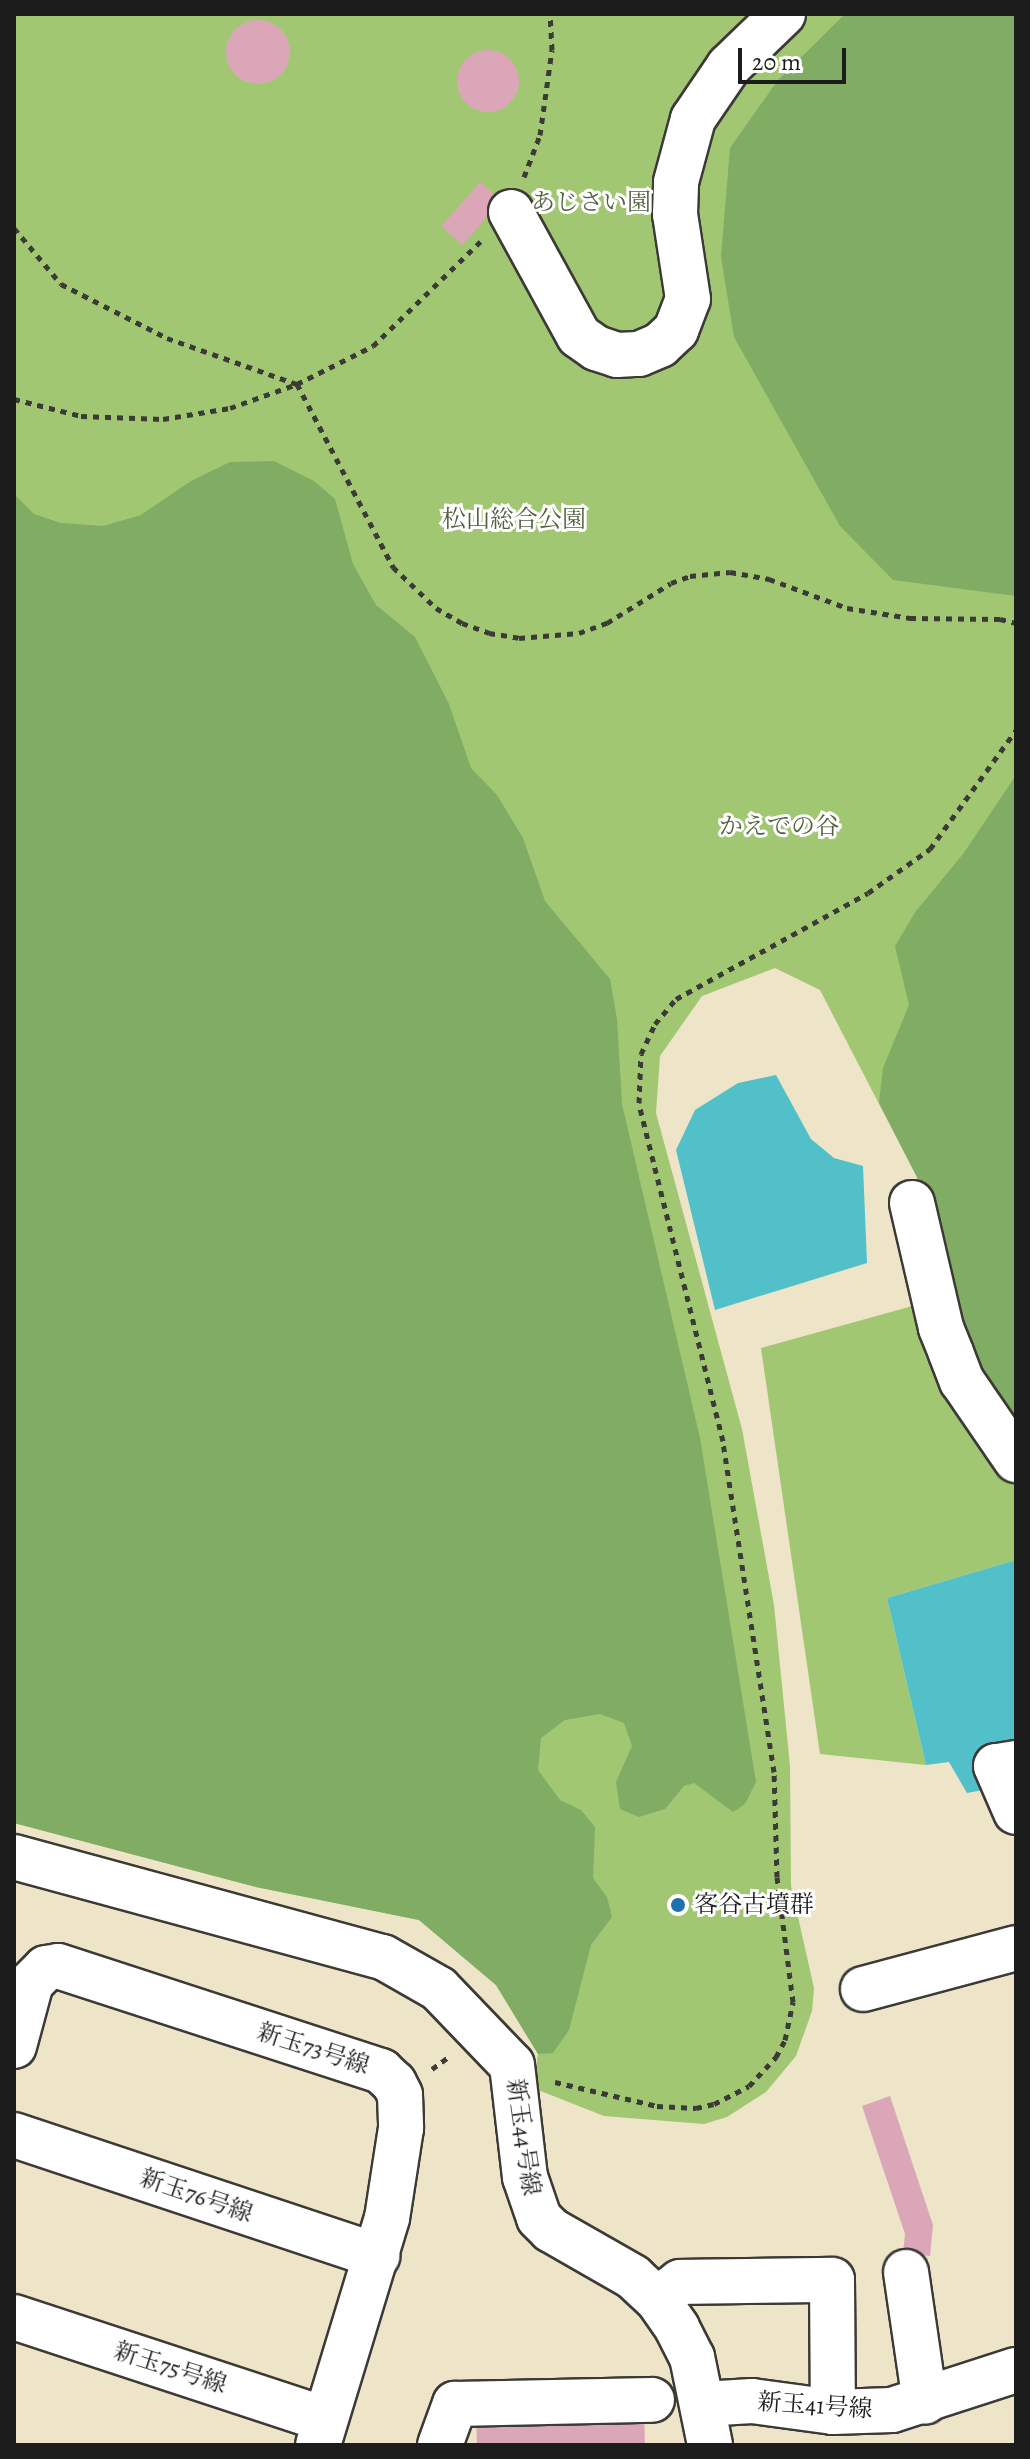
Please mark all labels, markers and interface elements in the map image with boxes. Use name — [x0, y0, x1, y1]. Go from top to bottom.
scale bar — [742, 32, 850, 82]
text: 20 m — [752, 46, 801, 78]
park label: あじさい園 — [531, 189, 651, 217]
park label: 松山総合公園 — [442, 506, 586, 534]
park label: かえでの谷 — [719, 813, 839, 841]
place label: 客谷古墳群 — [694, 1891, 814, 1919]
marker: 客谷古墳群 — [669, 1896, 687, 1914]
street label: 新玉73号線 — [253, 2017, 373, 2081]
street label: 新玉44号線 — [501, 2077, 545, 2197]
street label: 新玉76号線 — [136, 2163, 256, 2229]
street label: 新玉75号線 — [110, 2336, 230, 2400]
street label: 新玉41号線 — [757, 2388, 873, 2424]

